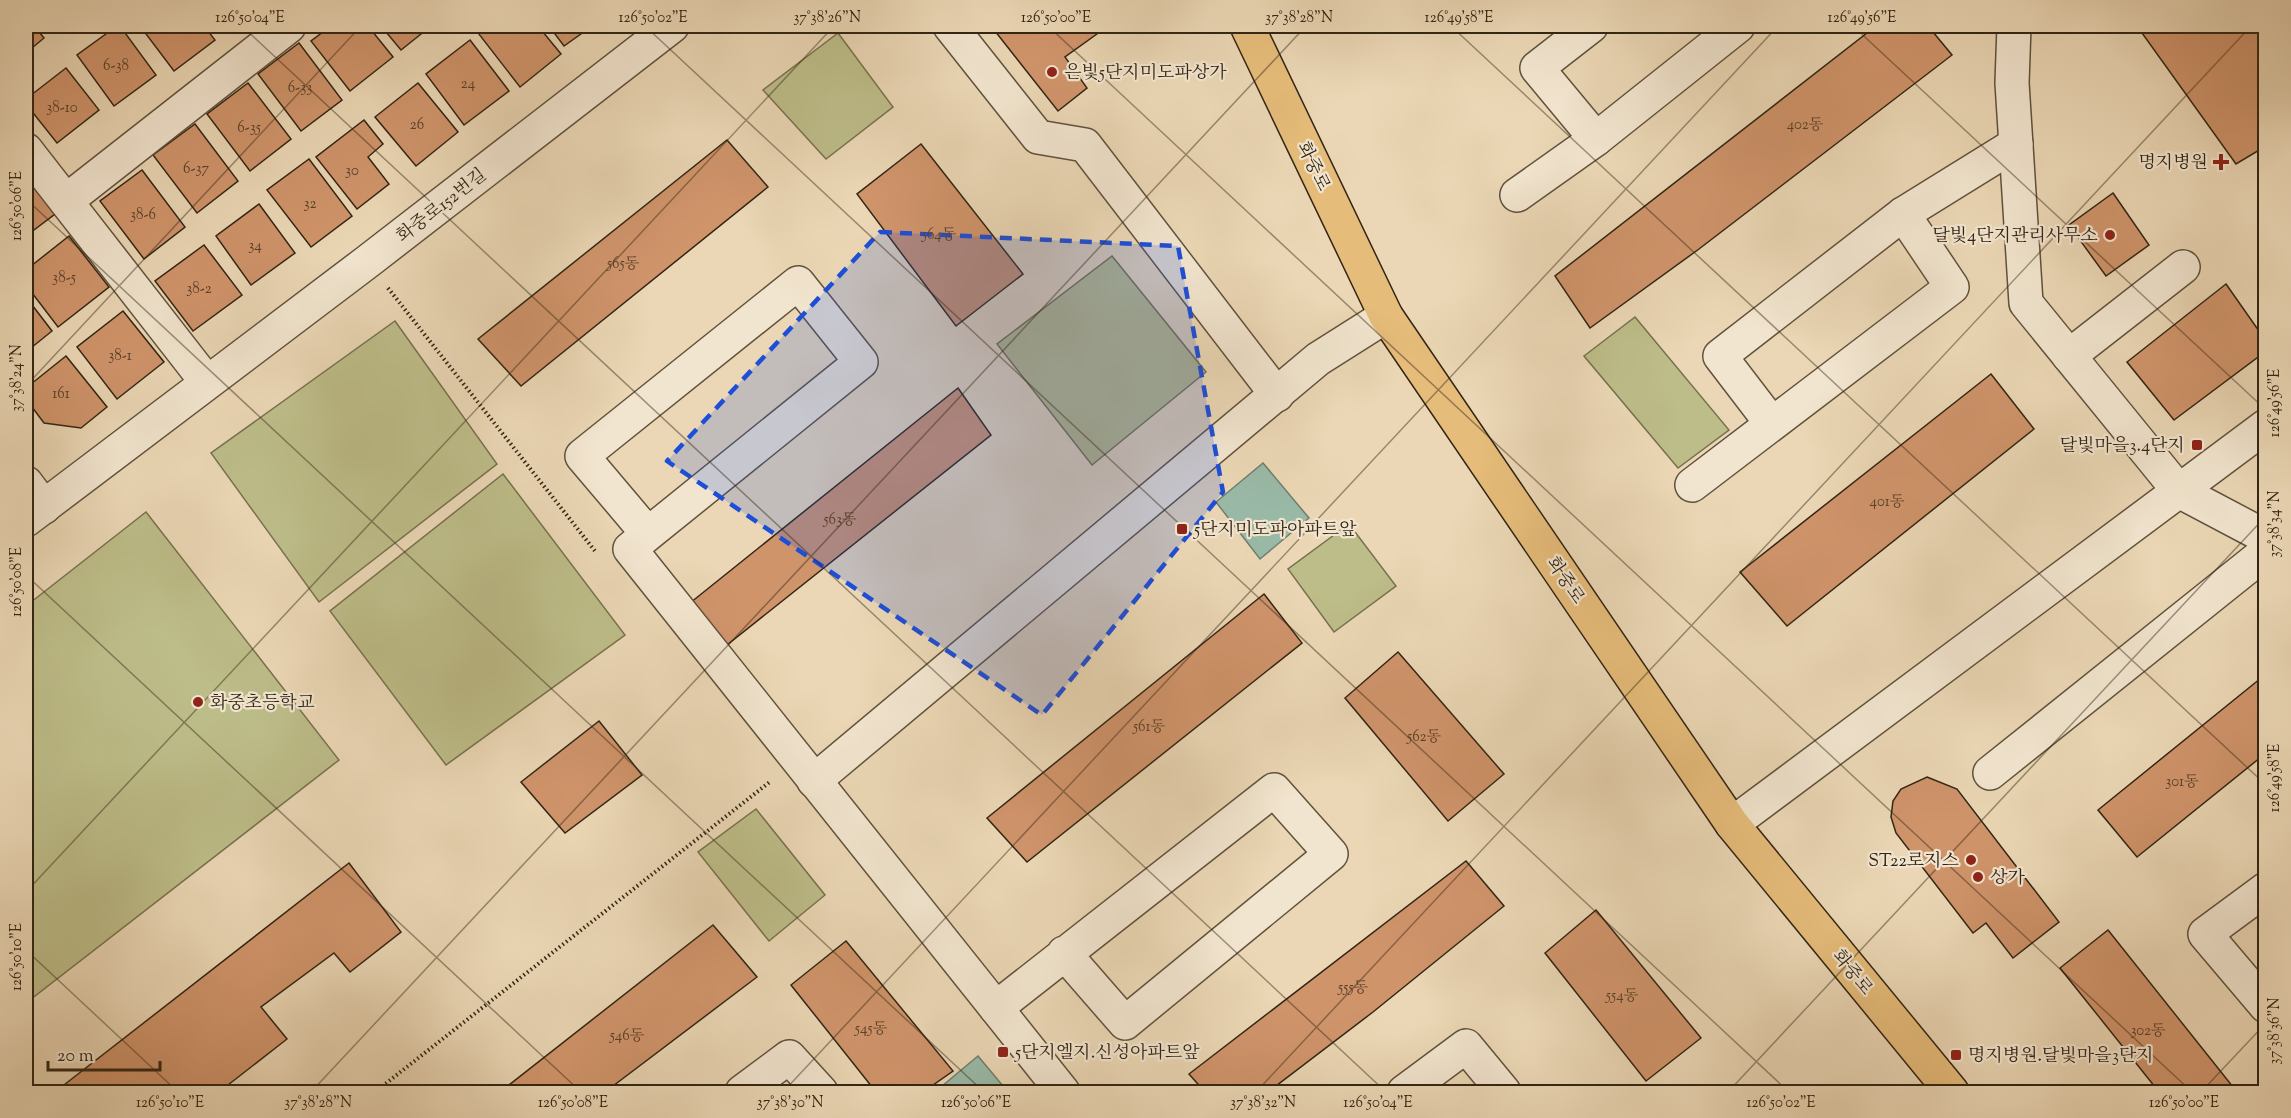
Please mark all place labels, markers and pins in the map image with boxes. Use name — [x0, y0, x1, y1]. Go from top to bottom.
place label: 은빛5단지미도파상가 — [1064, 61, 1227, 87]
marker: 은빛5단지미도파상가 — [1045, 65, 1059, 79]
place label: 명지병원 — [2138, 151, 2208, 177]
marker: 명지병원 — [2212, 153, 2230, 171]
place label: 달빛4단지관리사무소 — [1932, 224, 2098, 250]
marker: 달빛4단지관리사무소 — [2103, 228, 2117, 242]
place label: 달빛마을3.4단지 — [2060, 434, 2185, 460]
marker: 달빛마을3.4단지 — [2190, 438, 2204, 452]
place label: 5단지미도파아파트앞 — [1193, 518, 1357, 544]
marker: 5단지미도파아파트앞 — [1175, 522, 1189, 536]
place label: 화중초등학교 — [210, 691, 315, 717]
marker: 화중초등학교 — [191, 695, 205, 709]
place label: ST22로지스 — [1868, 849, 1960, 875]
marker: ST22로지스 — [1964, 853, 1978, 867]
place label: 상가 — [1990, 866, 2025, 892]
marker: 상가 — [1971, 870, 1985, 884]
place label: 5단지엘지.신성아파트앞 — [1014, 1041, 1200, 1067]
place label: 명지병원.달빛마을3단지 — [1968, 1044, 2154, 1070]
marker: 5단지엘지.신성아파트앞 — [996, 1045, 1010, 1059]
marker: 명지병원.달빛마을3단지 — [1949, 1048, 1963, 1062]

